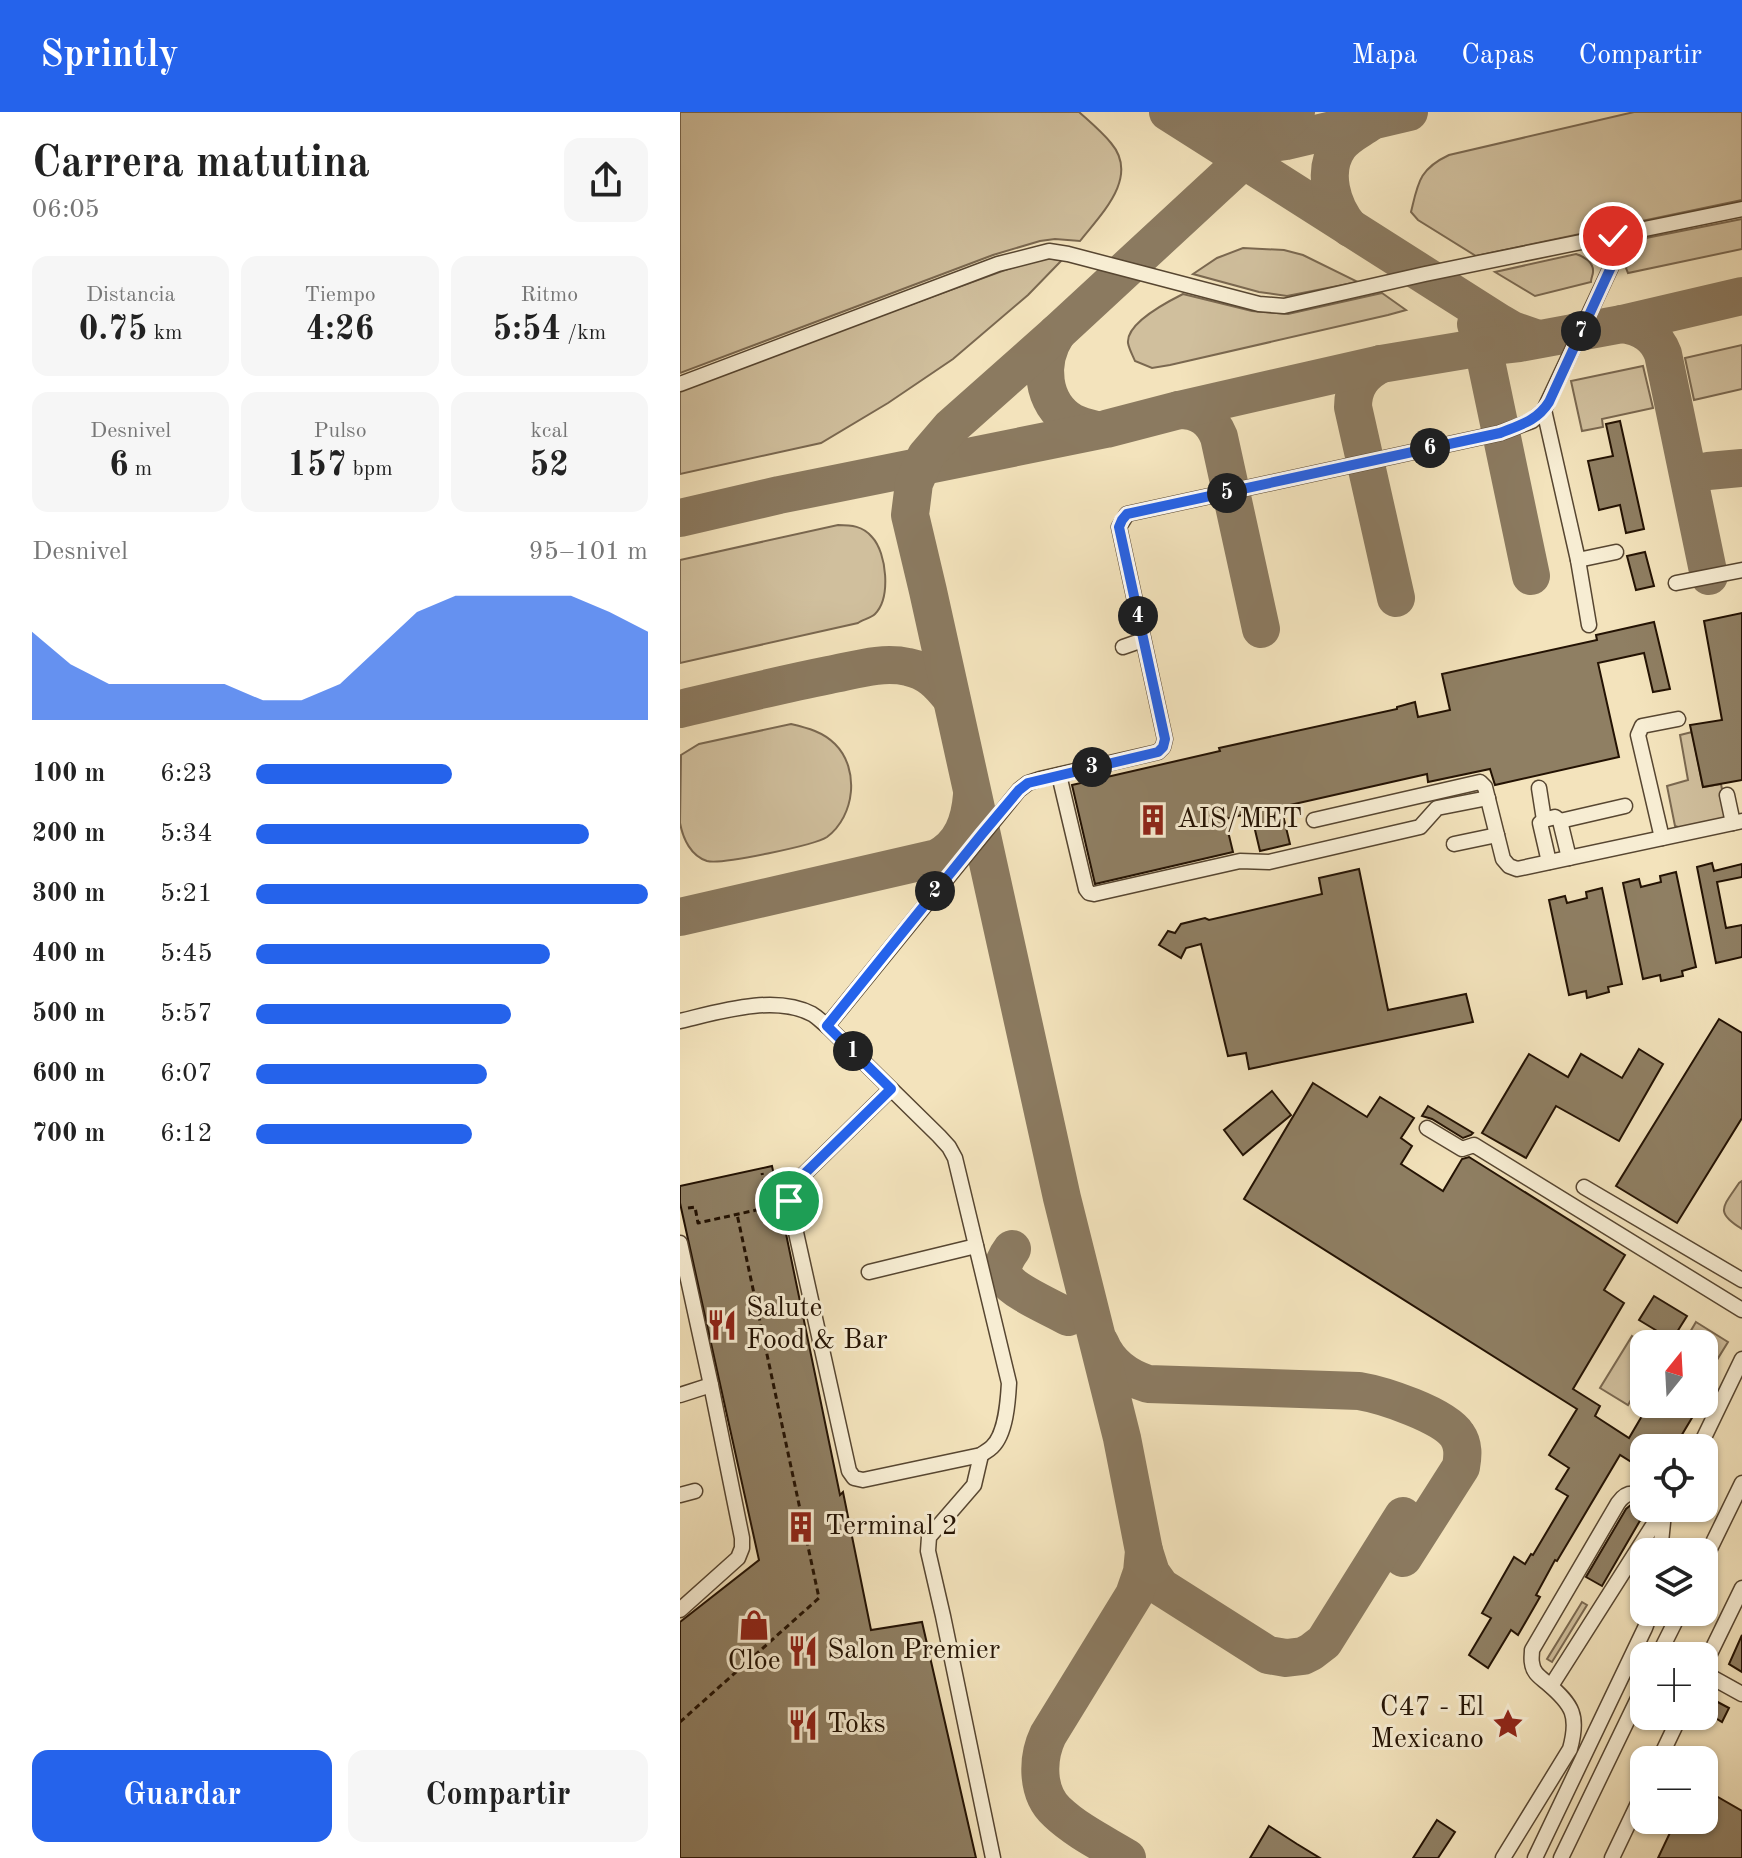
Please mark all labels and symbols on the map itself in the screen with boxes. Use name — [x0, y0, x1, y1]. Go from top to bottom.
pin — [1579, 202, 1647, 270]
pin: 7 — [1561, 311, 1601, 351]
pin: 6 — [1410, 428, 1450, 468]
pin: 5 — [1207, 473, 1247, 513]
pin: 4 — [1118, 596, 1158, 636]
pin: 3 — [1072, 747, 1112, 787]
building icon: AIS/MET — [1136, 803, 1170, 837]
place label: AIS/MET — [1177, 806, 1302, 834]
pin: 2 — [915, 871, 955, 911]
pin: 1 — [833, 1031, 873, 1071]
pin — [755, 1167, 823, 1235]
place label: Salute Food & Bar — [746, 1295, 888, 1355]
restaurant icon: Salute Food & Bar — [705, 1308, 739, 1342]
north arrow — [1630, 1330, 1718, 1418]
building icon: Terminal 2 — [784, 1510, 818, 1544]
place label: Terminal 2 — [825, 1513, 958, 1541]
shop icon: Cloe — [737, 1608, 771, 1642]
restaurant icon: Salon Premier — [786, 1634, 820, 1668]
place label: Salon Premier — [827, 1637, 1000, 1665]
place label: Cloe — [727, 1648, 781, 1676]
place label: C47 - El Mexicano — [1370, 1694, 1484, 1754]
place icon: C47 - El Mexicano — [1491, 1707, 1525, 1741]
restaurant icon: Toks — [786, 1708, 820, 1742]
place label: Toks — [827, 1711, 886, 1739]

